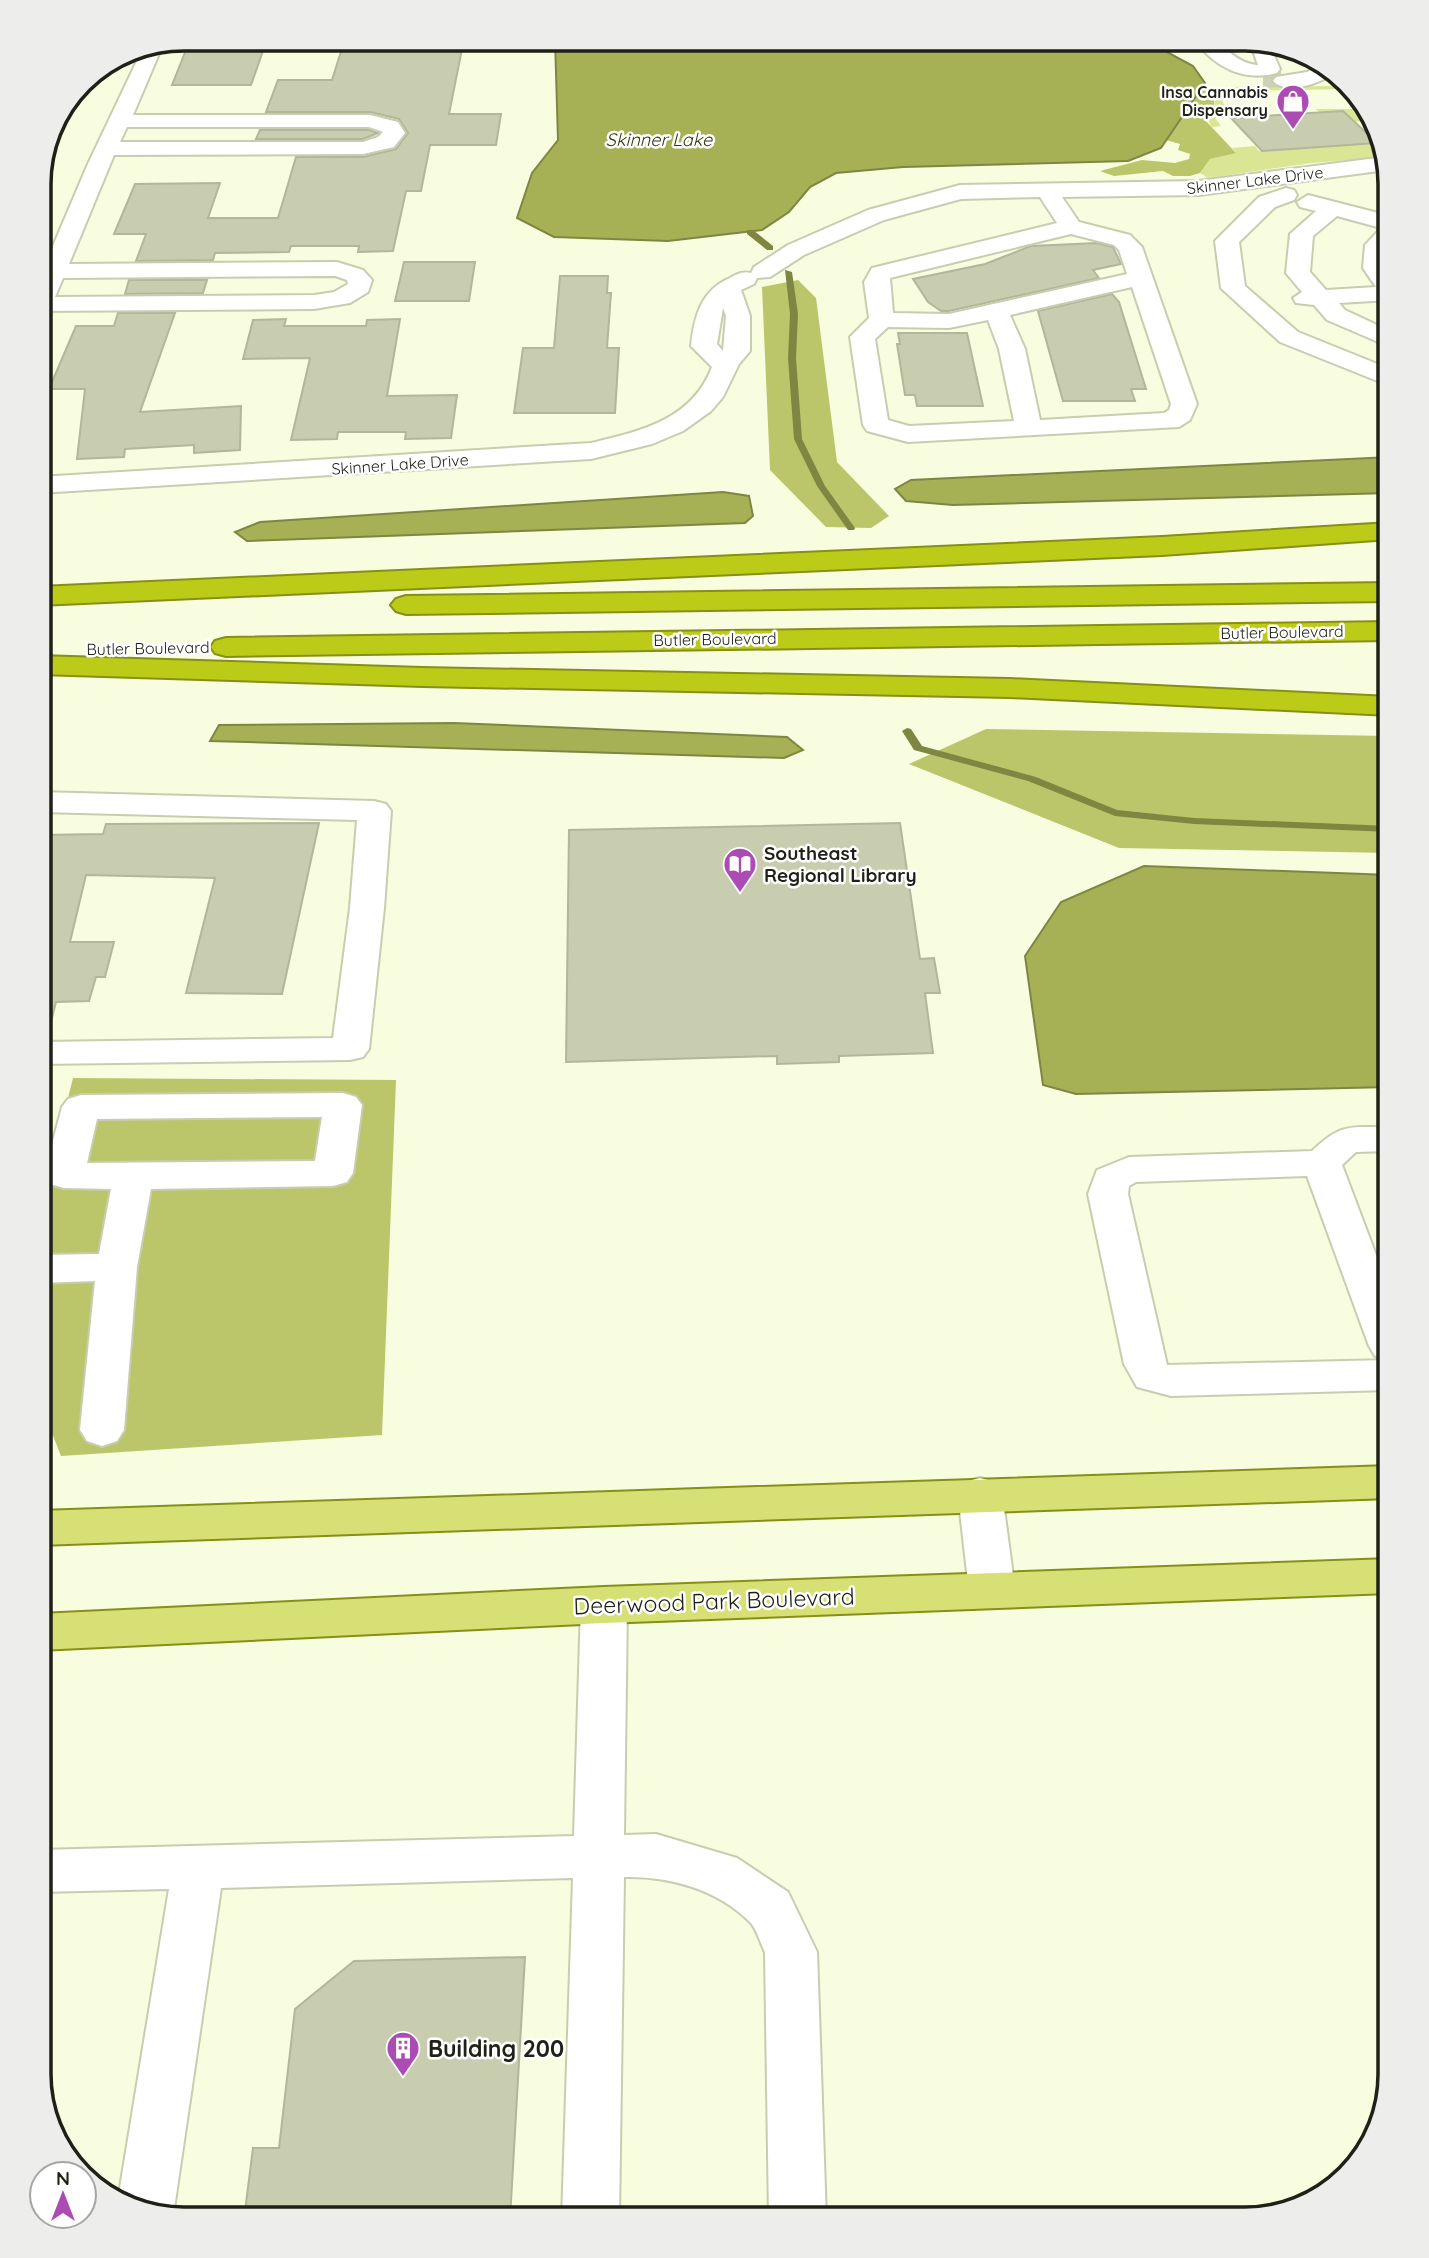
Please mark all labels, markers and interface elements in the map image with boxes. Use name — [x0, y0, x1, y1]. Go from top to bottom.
place label: Insa Cannabis Dispensary — [1161, 82, 1268, 120]
shop icon: Insa Cannabis Dispensary — [1274, 82, 1312, 131]
water label: Skinner Lake — [606, 128, 713, 151]
street label: Skinner Lake Drive — [1186, 162, 1324, 198]
street label: Skinner Lake Drive — [331, 449, 469, 479]
street label: Butler Boulevard — [1220, 621, 1344, 643]
street label: Butler Boulevard — [653, 628, 777, 650]
street label: Butler Boulevard — [86, 637, 210, 659]
place label: Southeast Regional Library — [764, 841, 917, 887]
library icon: Southeast Regional Library — [721, 845, 759, 894]
street label: Deerwood Park Boulevard — [573, 1582, 855, 1620]
building icon: Building 200 — [384, 2029, 422, 2078]
place label: Building 200 — [428, 2034, 564, 2063]
north arrow — [28, 2160, 98, 2230]
text: N — [56, 2166, 70, 2190]

